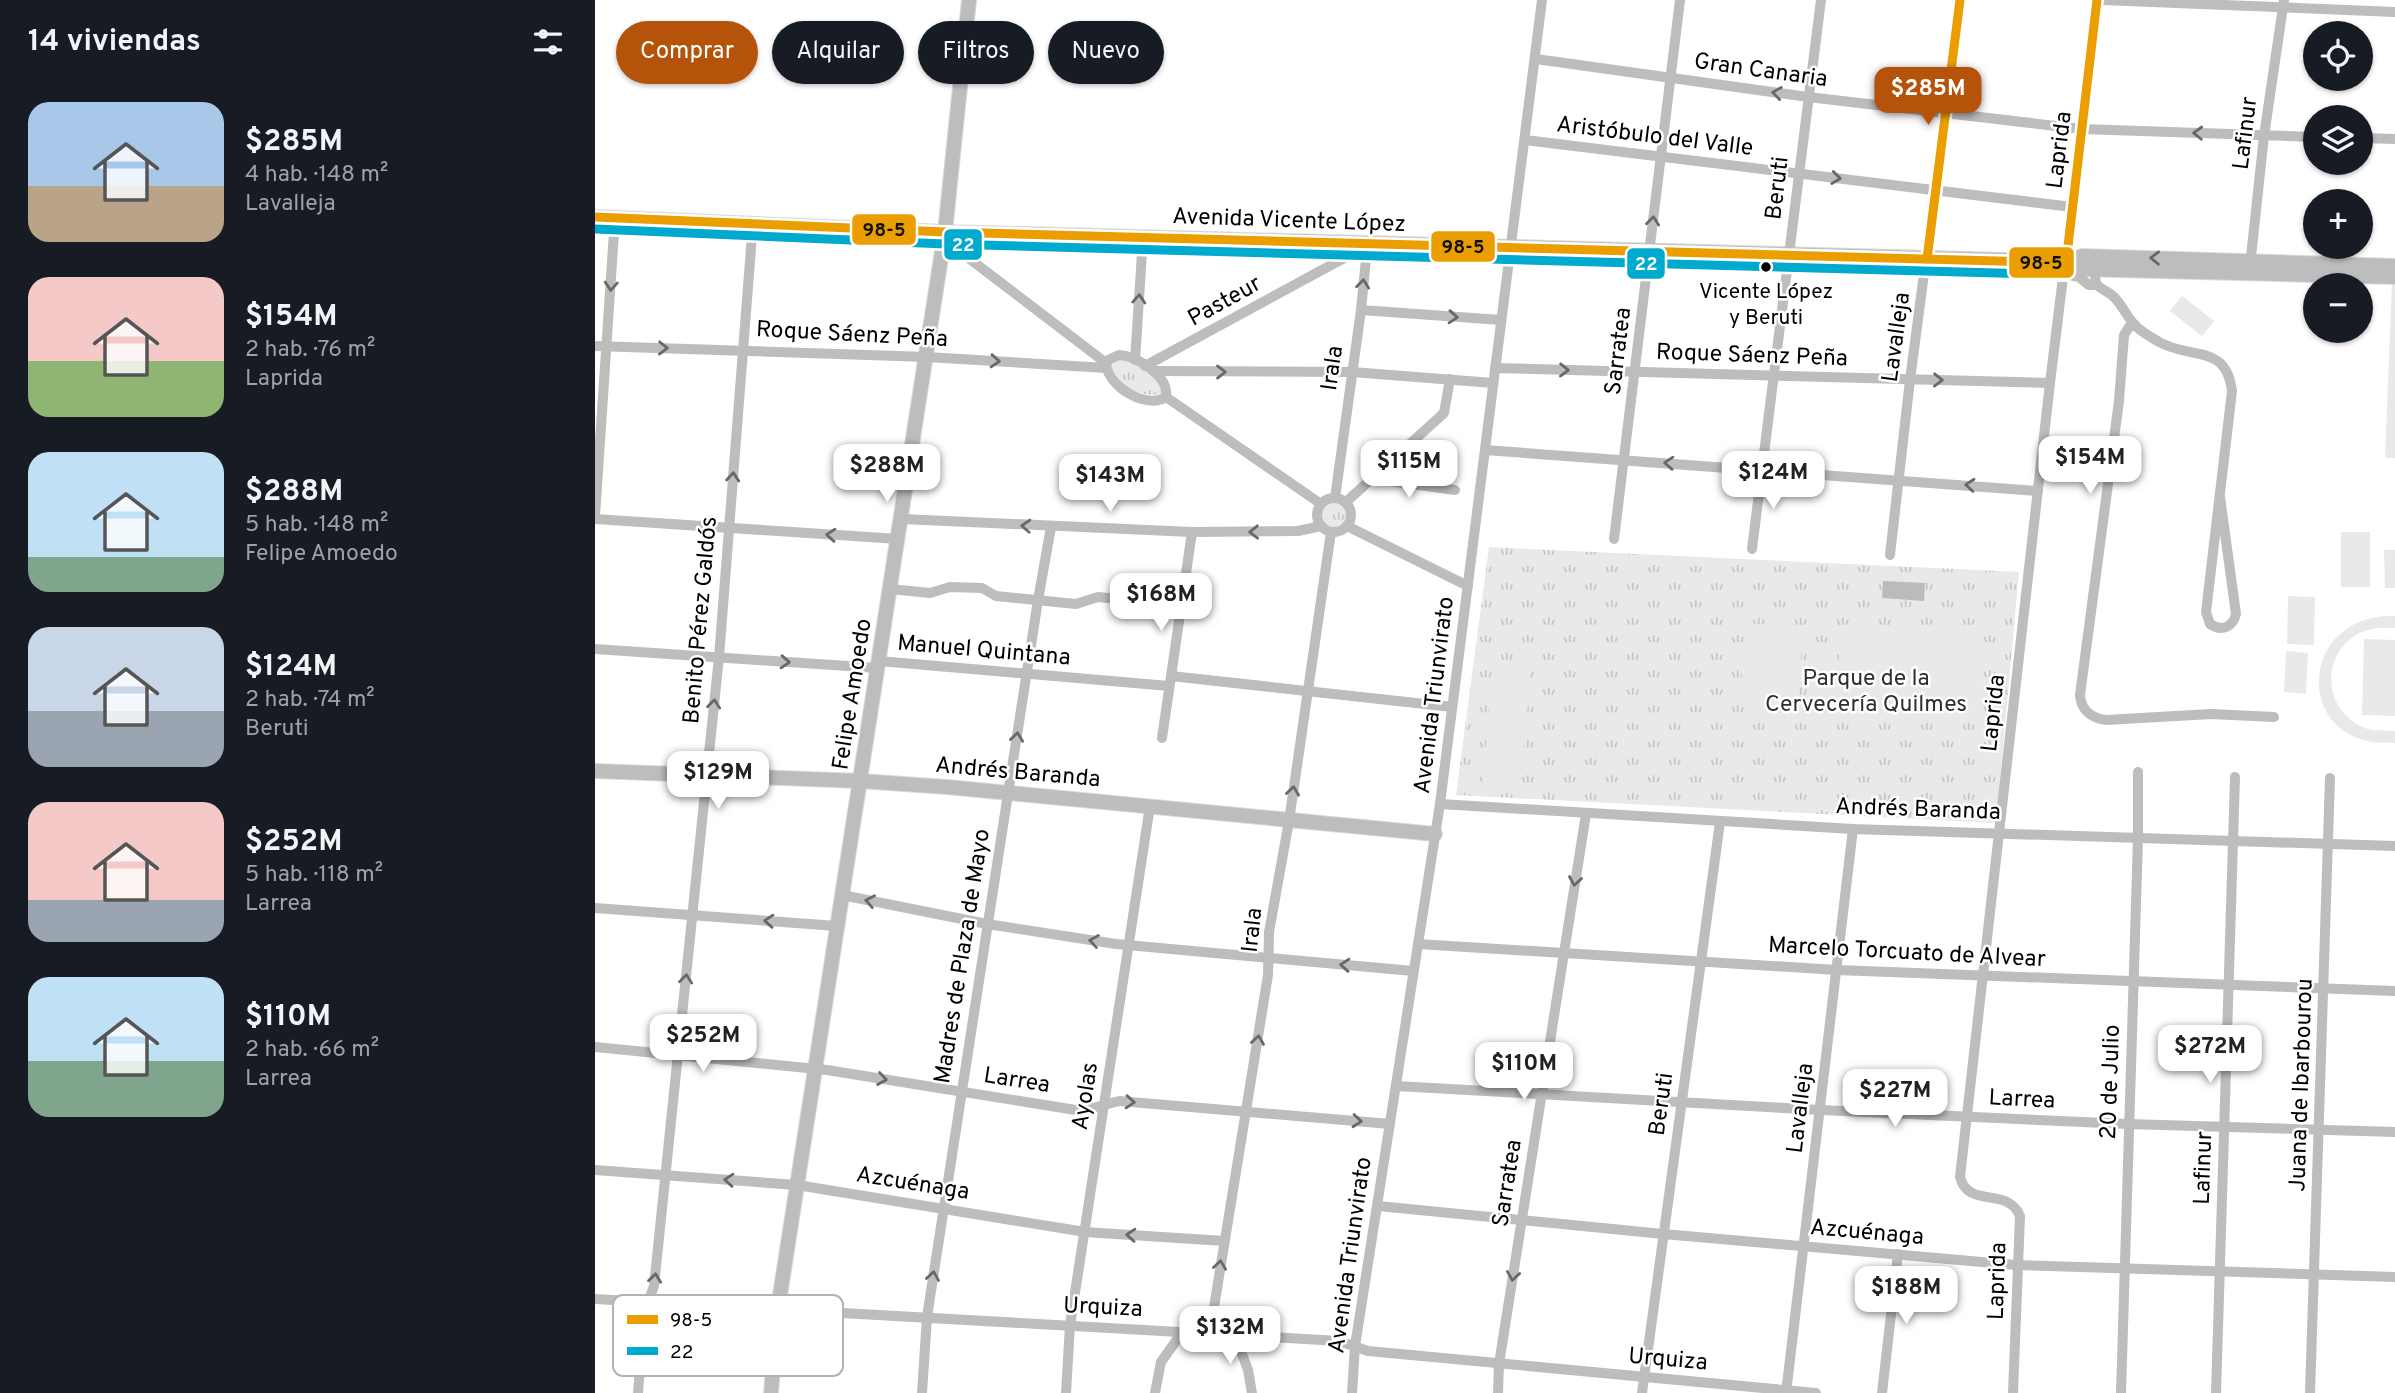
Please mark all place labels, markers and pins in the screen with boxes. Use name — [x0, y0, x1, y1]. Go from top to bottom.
pin: $285M — [1879, 68, 1977, 127]
marker: Vicente López y Beruti — [1759, 260, 1773, 274]
place label: Vicente López y Beruti — [1699, 279, 1833, 332]
pin: $154M — [2041, 436, 2139, 496]
pin: $115M — [1360, 440, 1458, 500]
pin: $288M — [838, 444, 936, 504]
pin: $124M — [1724, 452, 1822, 511]
pin: $143M — [1061, 454, 1159, 514]
pin: $168M — [1112, 574, 1210, 633]
pin: $129M — [669, 752, 767, 811]
pin: $252M — [654, 1014, 752, 1074]
pin: $272M — [2161, 1026, 2259, 1085]
pin: $110M — [1475, 1042, 1573, 1102]
pin: $227M — [1846, 1070, 1944, 1129]
pin: $188M — [1857, 1266, 1955, 1326]
pin: $132M — [1181, 1306, 1279, 1366]

